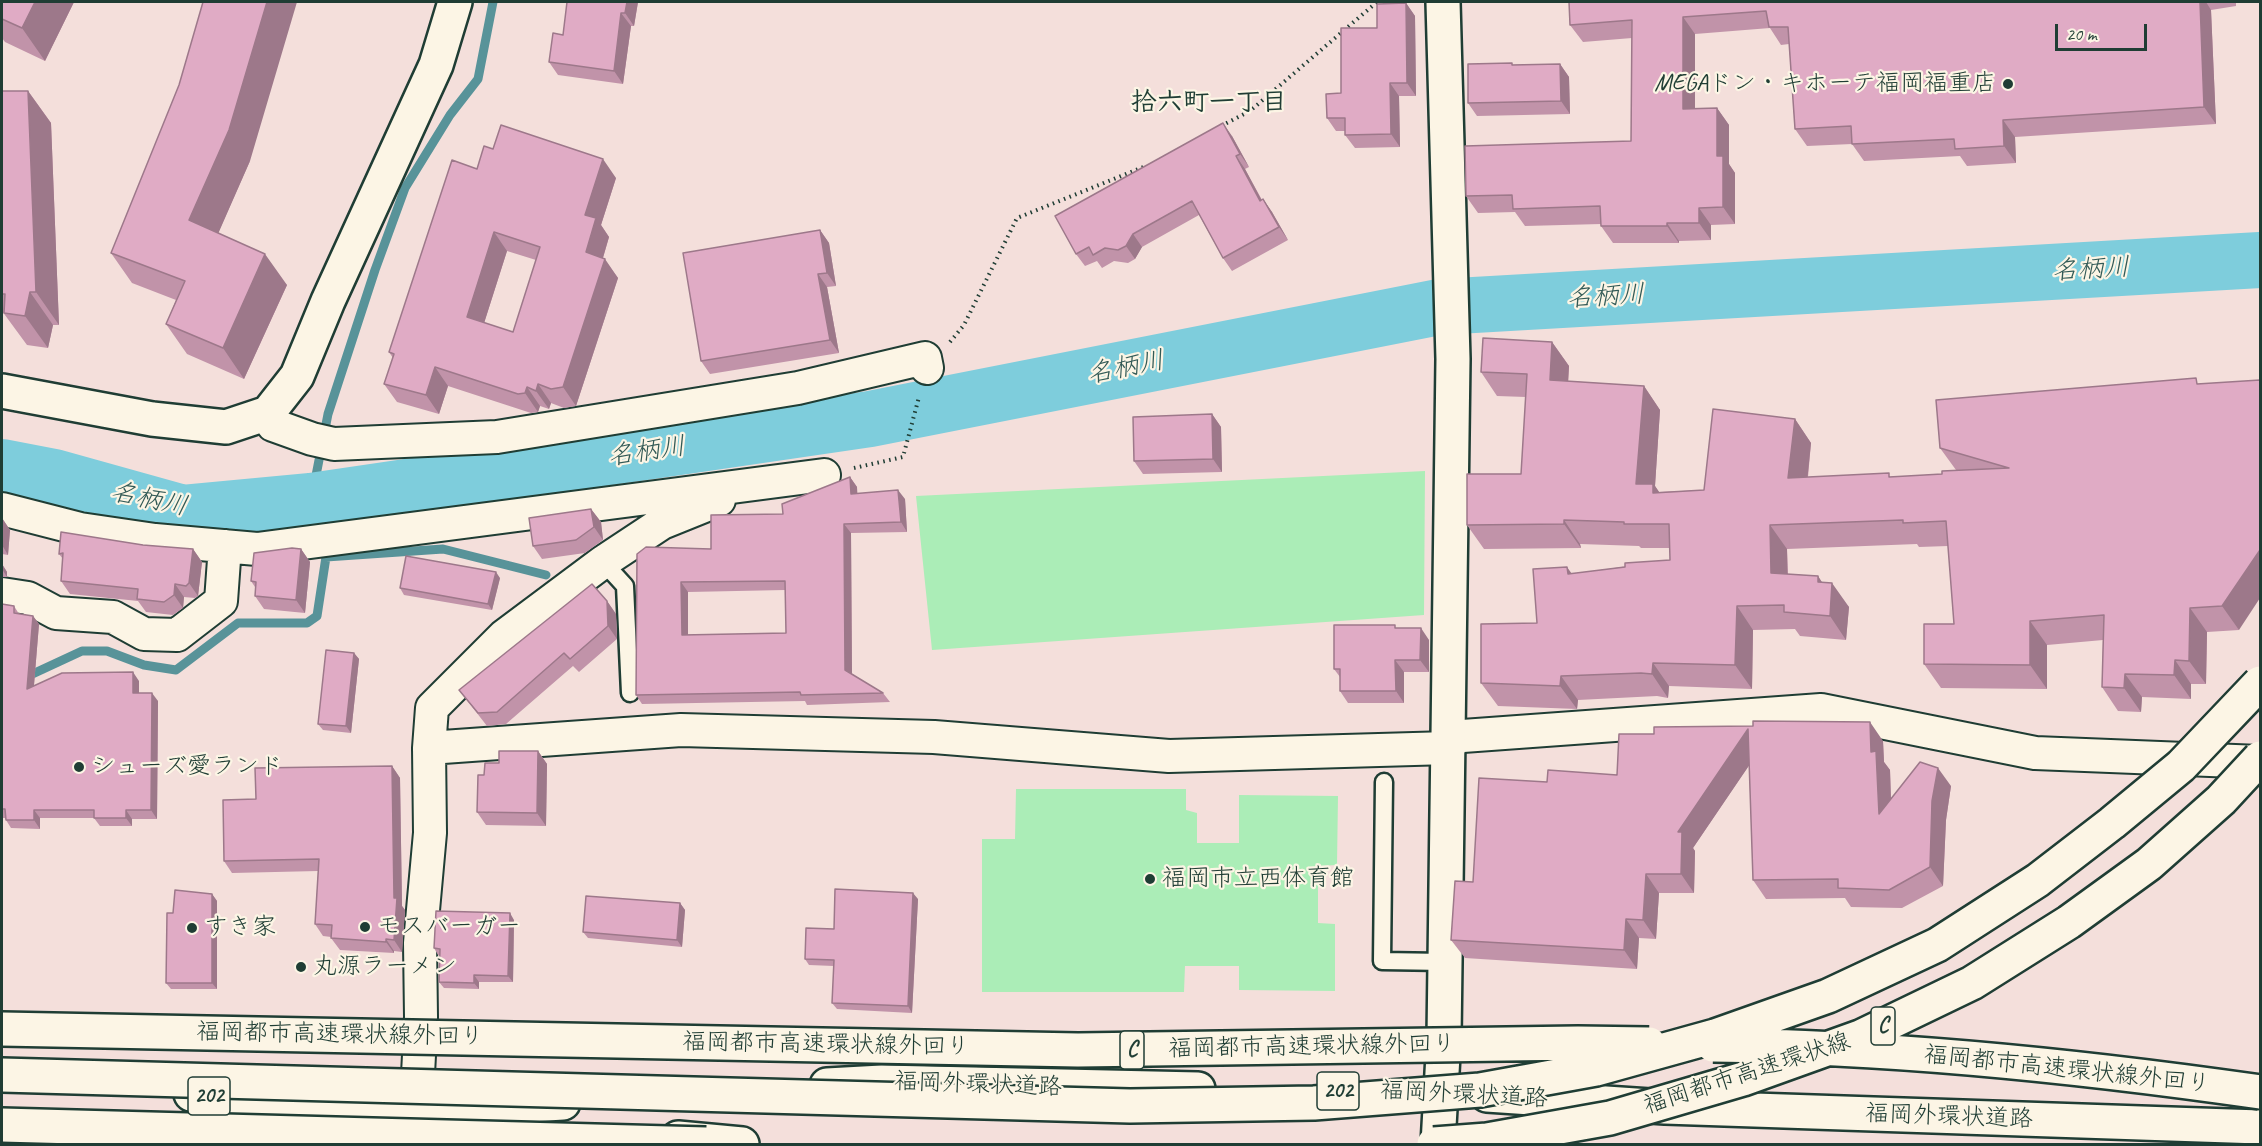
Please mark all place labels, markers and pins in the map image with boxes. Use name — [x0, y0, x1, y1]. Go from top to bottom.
place label: MEGAドン・キホーテ福岡福重店 — [1654, 70, 1996, 98]
marker: MEGAドン・キホーテ福岡福重店 — [2001, 77, 2015, 91]
place label: シューズ愛ランド — [91, 753, 283, 781]
marker: シューズ愛ランド — [72, 760, 86, 774]
place label: 福岡市立西体育館 — [1162, 865, 1354, 893]
marker: 福岡市立西体育館 — [1143, 872, 1157, 886]
place label: モスバーガー — [377, 913, 521, 941]
place label: すき家 — [204, 914, 276, 942]
marker: モスバーガー — [358, 920, 372, 934]
marker: すき家 — [185, 921, 199, 935]
place label: 丸源ラーメン — [313, 953, 457, 981]
marker: 丸源ラーメン — [294, 960, 308, 974]

